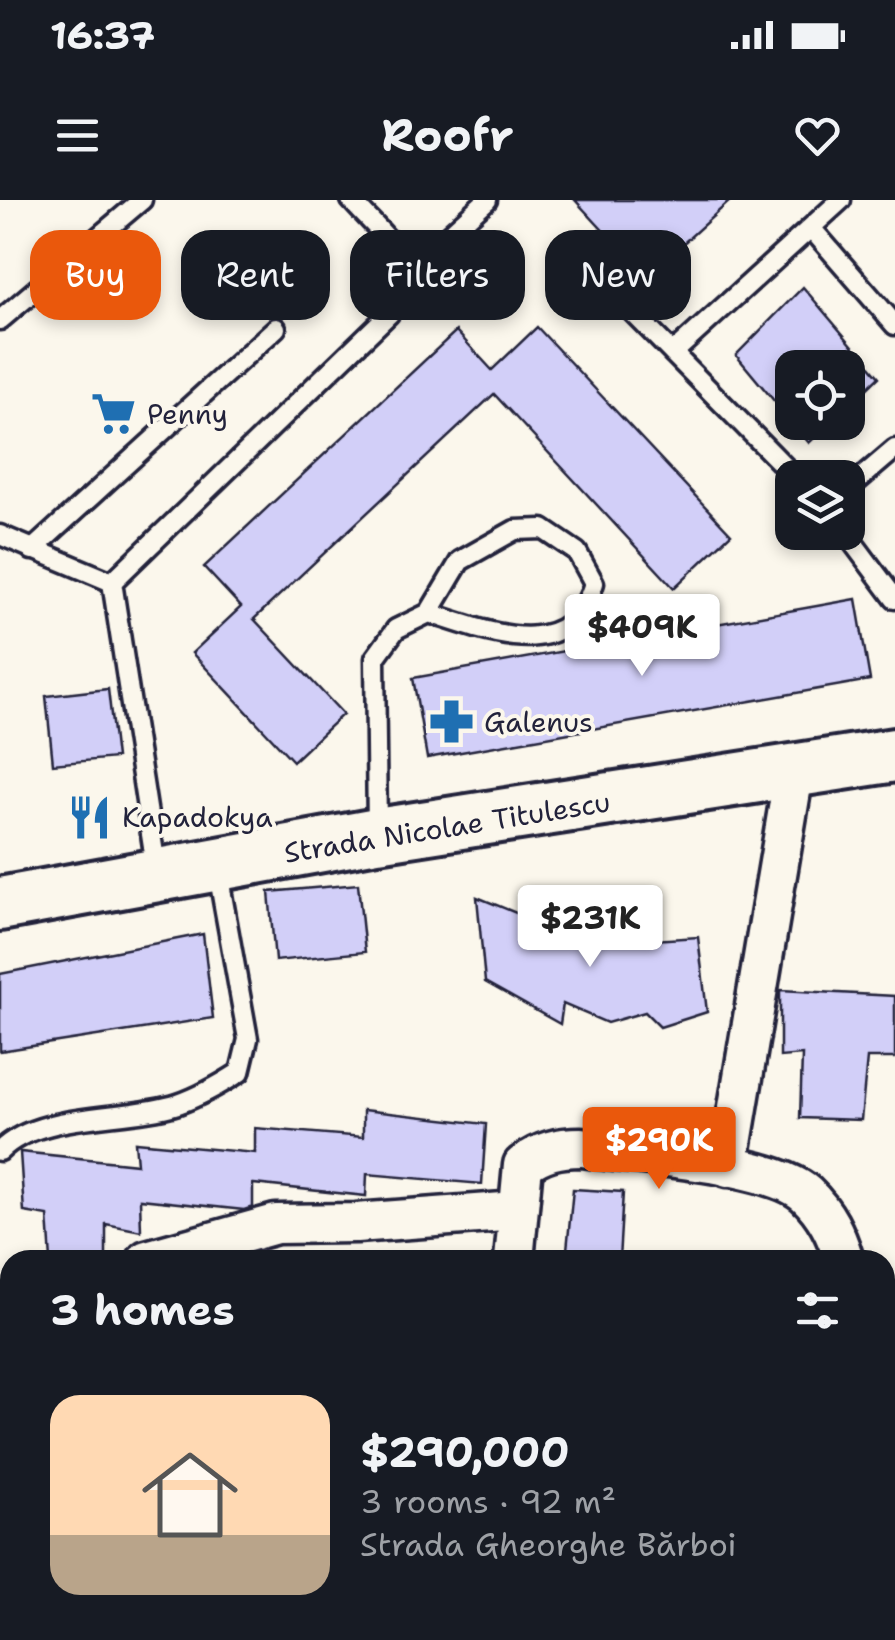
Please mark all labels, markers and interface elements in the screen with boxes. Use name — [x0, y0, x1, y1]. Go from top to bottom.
text: 16:37 — [50, 10, 155, 61]
text: Roofr — [381, 105, 514, 165]
icon: menu — [50, 108, 105, 163]
icon: heart — [790, 108, 845, 163]
chip: Buy — [30, 230, 161, 320]
chip: Rent — [181, 230, 330, 320]
chip: Filters — [350, 230, 525, 320]
chip: New — [545, 230, 691, 320]
map controls — [775, 350, 865, 550]
button: locate — [775, 350, 865, 440]
supermarket icon: Penny — [90, 390, 138, 438]
place label: Penny — [147, 395, 228, 433]
button: layers — [775, 460, 865, 550]
pin: $409K — [572, 594, 712, 679]
text: $409K — [587, 605, 697, 648]
pharmacy icon: Galenus — [427, 698, 475, 746]
place label: Galenus — [484, 703, 593, 741]
street label: Strada Nicolae Titulescu — [281, 782, 613, 872]
restaurant icon: Kapadokya — [65, 793, 113, 841]
place label: Kapadokya — [122, 798, 273, 836]
pin: $231K — [520, 885, 660, 970]
text: $231K — [540, 896, 640, 939]
pin: $290K — [589, 1107, 729, 1192]
text: $290K — [605, 1118, 713, 1161]
text: 3 homes — [50, 1282, 235, 1338]
icon: filters — [790, 1283, 845, 1338]
text: $290,000 — [360, 1424, 570, 1480]
icon: home — [130, 1435, 250, 1555]
text: 3 rooms · 92 m² — [360, 1480, 616, 1523]
text: Strada Gheorghe Bărboi — [360, 1523, 737, 1566]

